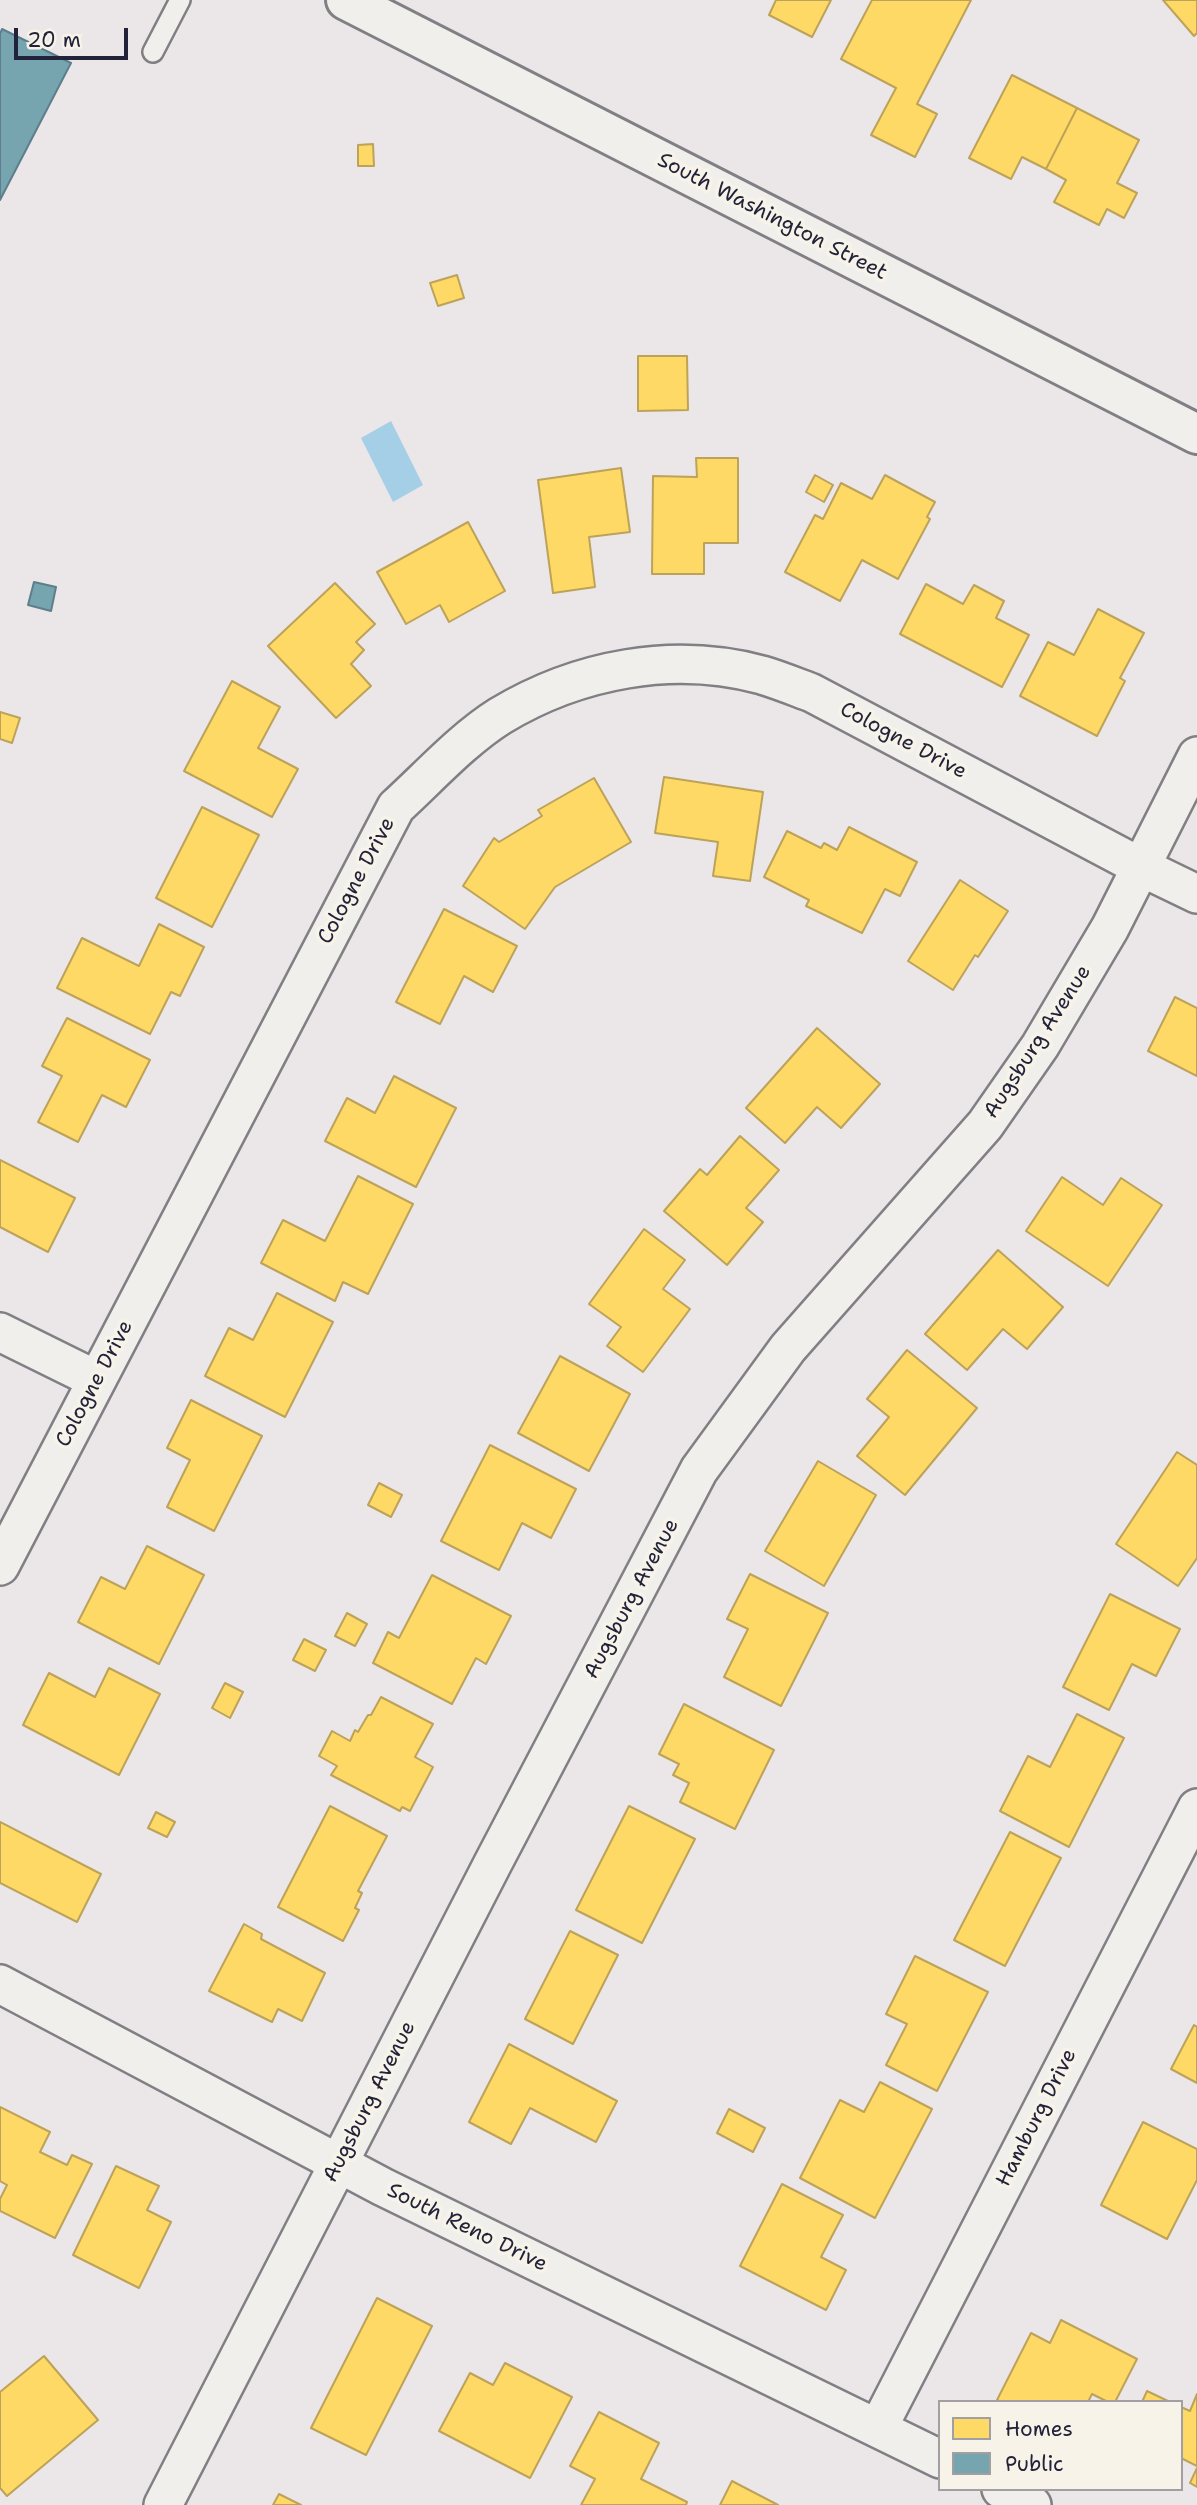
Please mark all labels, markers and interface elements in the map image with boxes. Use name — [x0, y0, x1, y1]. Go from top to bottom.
scale bar — [18, 14, 131, 58]
text: 20 m — [27, 26, 81, 54]
street label: South Washington Street — [653, 148, 891, 286]
street label: Cologne Drive — [835, 697, 971, 785]
street label: Cologne Drive — [313, 813, 401, 949]
street label: Augsburg Avenue — [979, 961, 1097, 1123]
street label: Cologne Drive — [51, 1316, 139, 1452]
street label: Augsburg Avenue — [579, 1515, 685, 1683]
street label: Augsburg Avenue — [318, 2017, 422, 2187]
street label: Hamburg Drive — [991, 2045, 1083, 2191]
street label: South Reno Drive — [383, 2178, 551, 2278]
legend — [938, 2400, 1183, 2491]
text: Homes — [1005, 2415, 1073, 2443]
text: Public — [1005, 2450, 1064, 2478]

